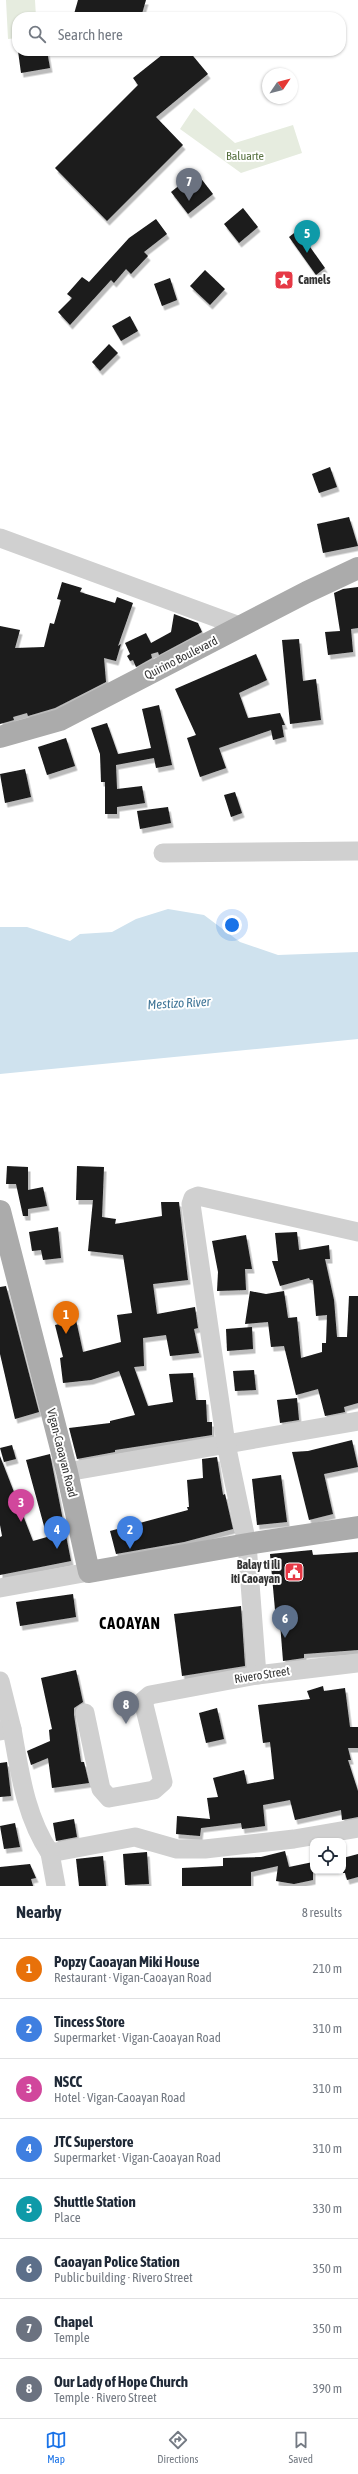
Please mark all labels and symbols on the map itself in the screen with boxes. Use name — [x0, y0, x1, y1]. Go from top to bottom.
north arrow — [262, 68, 298, 104]
park label: Baluarte — [226, 149, 264, 163]
pin: 7 — [176, 168, 202, 201]
pin: 5 — [294, 220, 320, 253]
place icon: Camels — [273, 269, 295, 291]
place label: Camels — [298, 273, 331, 287]
street label: Quirino Boulevard — [142, 634, 220, 682]
your location — [222, 915, 242, 935]
water label: Mestizo River — [147, 994, 212, 1012]
pin: 1 — [53, 1301, 79, 1334]
street label: Vigan-Caoayan Road — [44, 1407, 80, 1499]
pin: 3 — [8, 1489, 34, 1522]
pin: 4 — [44, 1516, 70, 1549]
pin: 2 — [117, 1516, 143, 1549]
place label: Balay ti ili iti Caoayan — [231, 1558, 280, 1586]
public building icon: Balay ti ili iti Caoayan — [283, 1561, 305, 1583]
pin: 6 — [272, 1605, 298, 1638]
district label: CAOAYAN — [99, 1614, 161, 1632]
street label: Rivero Street — [233, 1664, 291, 1686]
pin: 8 — [113, 1691, 139, 1724]

